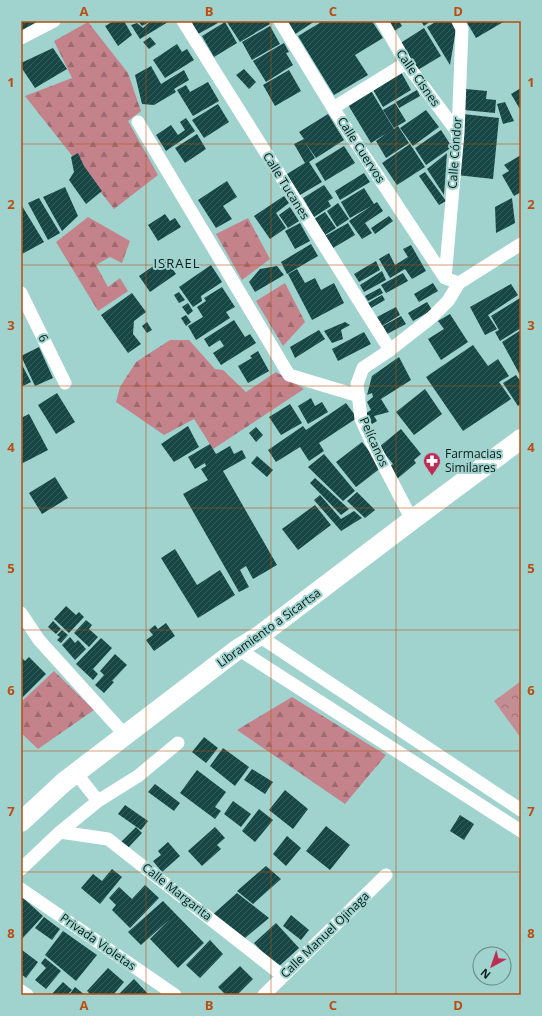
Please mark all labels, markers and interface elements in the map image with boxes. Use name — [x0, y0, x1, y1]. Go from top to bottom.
text: A — [80, 2, 89, 20]
text: B — [205, 2, 214, 20]
text: C — [329, 2, 337, 20]
text: D — [453, 2, 463, 20]
street label: Calle Cisnes — [392, 46, 445, 110]
text: 1 — [7, 73, 15, 91]
text: 1 — [527, 73, 535, 91]
street label: Calle Cuervos — [334, 113, 389, 186]
street label: Calle Cóndor — [444, 116, 465, 189]
street label: Calle Tucanes — [259, 149, 314, 223]
text: 2 — [7, 195, 15, 213]
text: 2 — [527, 195, 535, 213]
district label: ISRAEL — [153, 254, 201, 272]
text: 3 — [7, 316, 15, 334]
text: 3 — [527, 316, 535, 334]
street label: 6 — [34, 331, 53, 345]
street label: Pelícanos — [356, 414, 393, 470]
text: 4 — [7, 438, 15, 456]
text: 4 — [527, 438, 535, 456]
place label: Farmacias Similares — [445, 445, 502, 476]
pharmacy icon: Farmacias Similares — [422, 451, 442, 476]
text: 5 — [7, 559, 15, 577]
text: 5 — [527, 559, 535, 577]
street label: Libramiento a Sicartsa — [213, 584, 324, 671]
text: 6 — [7, 681, 15, 699]
text: 6 — [527, 681, 535, 699]
text: 7 — [7, 802, 15, 820]
text: 7 — [527, 802, 535, 820]
street label: Calle Margarita — [139, 859, 216, 924]
street label: Calle Manuel Ojinaga — [276, 888, 373, 982]
street label: Privada Violetas — [57, 909, 140, 974]
text: 8 — [7, 924, 15, 942]
text: 8 — [527, 924, 535, 942]
north arrow — [472, 946, 512, 986]
text: N — [477, 965, 494, 983]
text: A — [80, 996, 89, 1014]
text: B — [205, 996, 214, 1014]
text: C — [329, 996, 337, 1014]
text: D — [453, 996, 463, 1014]

